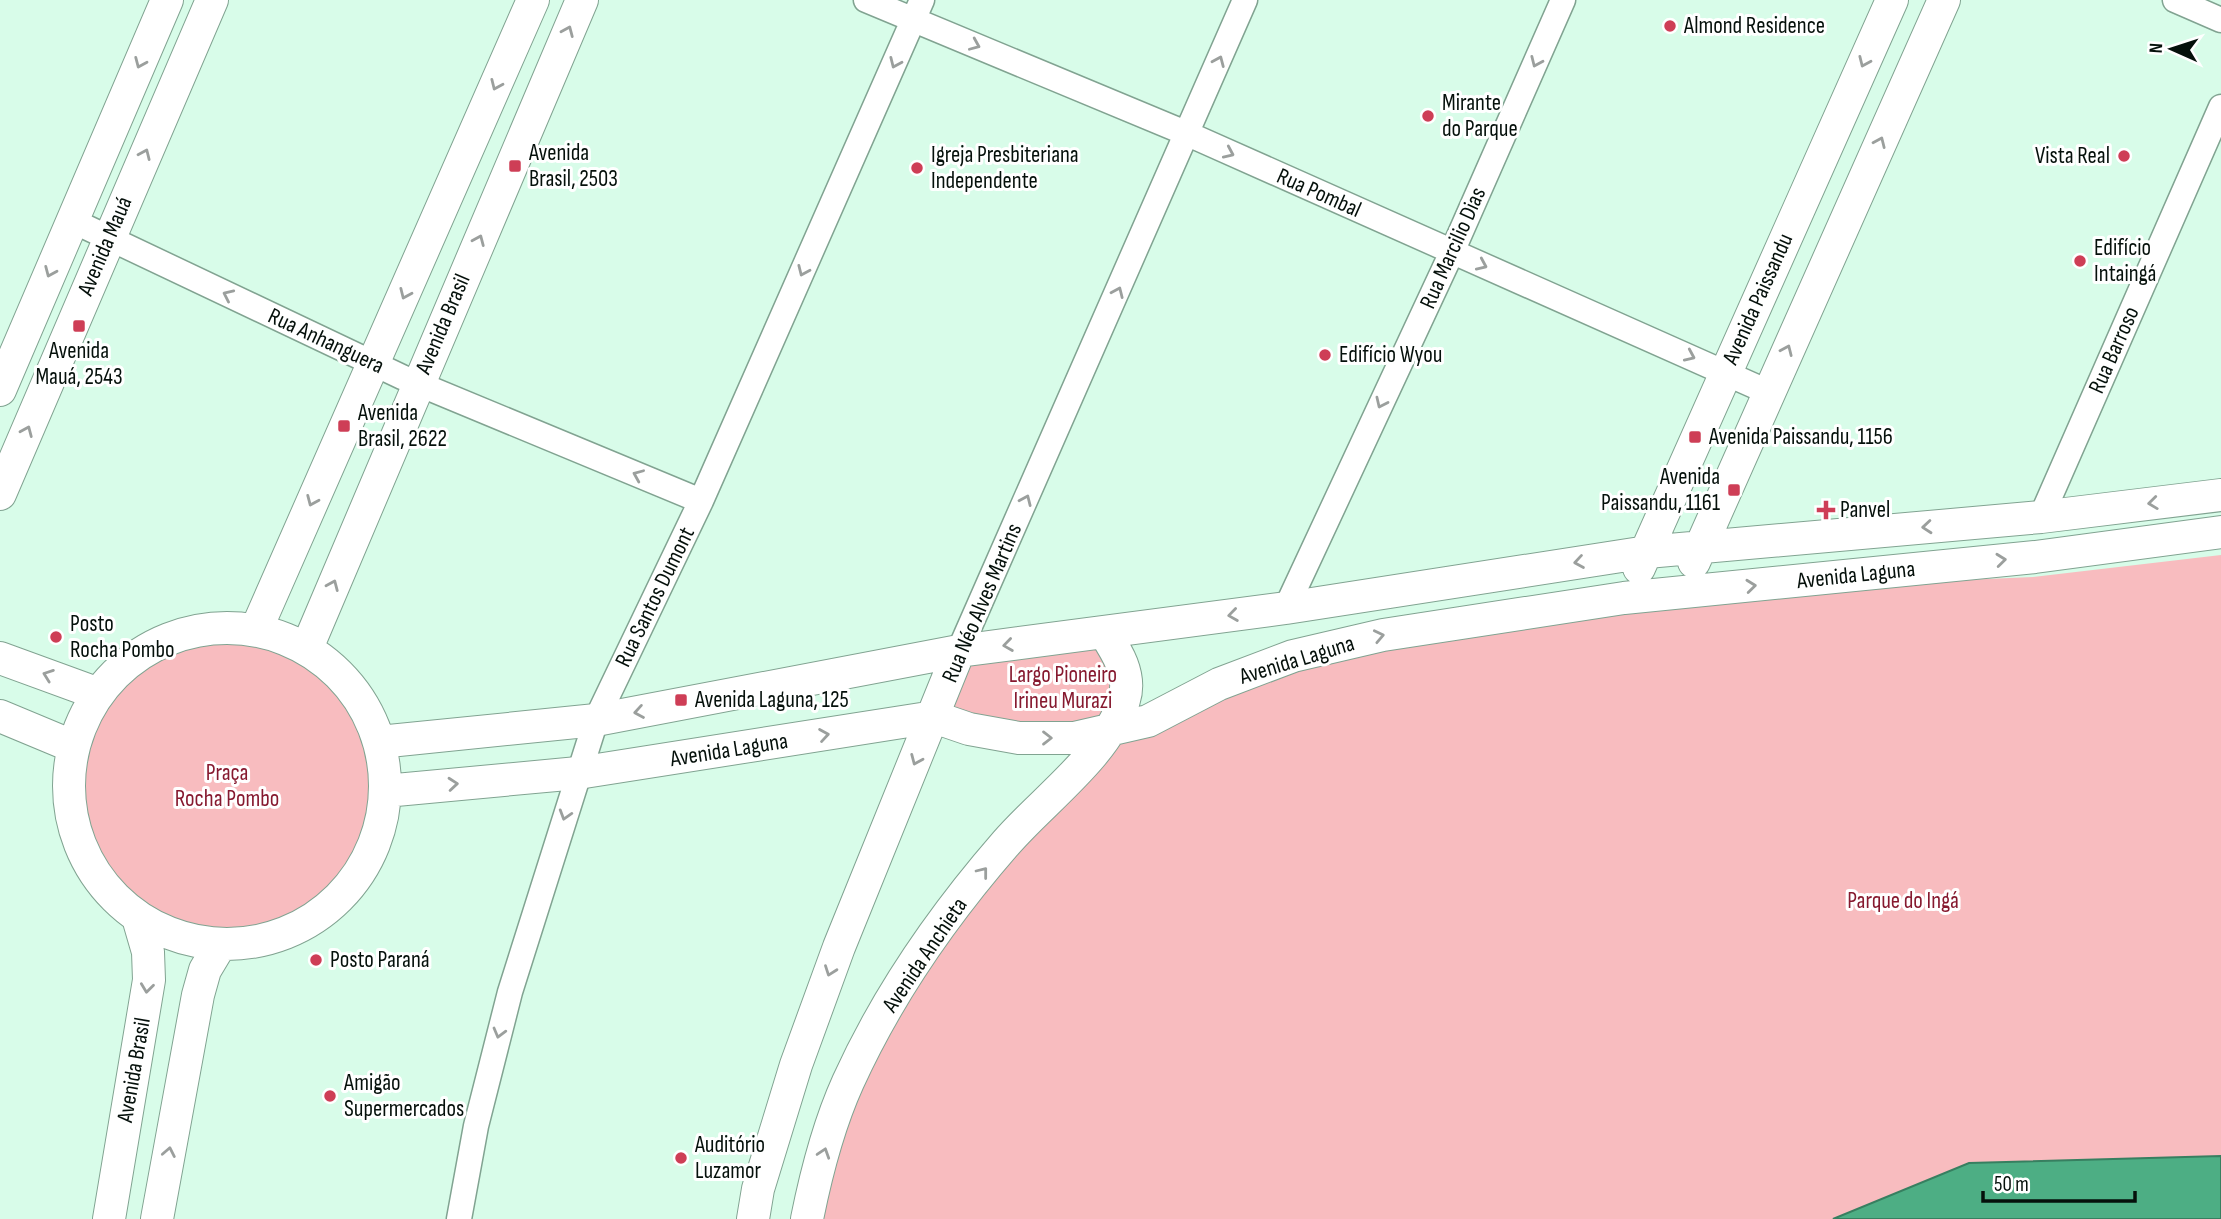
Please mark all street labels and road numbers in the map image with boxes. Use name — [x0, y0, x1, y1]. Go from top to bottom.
street label: Rua Pombal — [1272, 162, 1366, 224]
street label: Rua Marcilio Dias — [1414, 183, 1492, 313]
street label: Avenida Mauá — [71, 192, 138, 301]
street label: Avenida Paissandu — [1716, 229, 1799, 370]
street label: Avenida Brasil — [409, 270, 477, 379]
street label: Rua Anhanguera — [264, 302, 388, 380]
street label: Rua Barroso — [2082, 302, 2146, 398]
street label: Rua Néo Alves Martins — [936, 519, 1028, 687]
street label: Rua Santos Dumont — [609, 523, 701, 671]
street label: Avenida Laguna — [1795, 555, 1916, 595]
street label: Avenida Laguna — [1235, 629, 1358, 691]
street label: Avenida Laguna — [667, 727, 790, 773]
street label: Avenida Anchieta — [876, 892, 974, 1018]
street label: Avenida Brasil — [111, 1015, 157, 1126]

